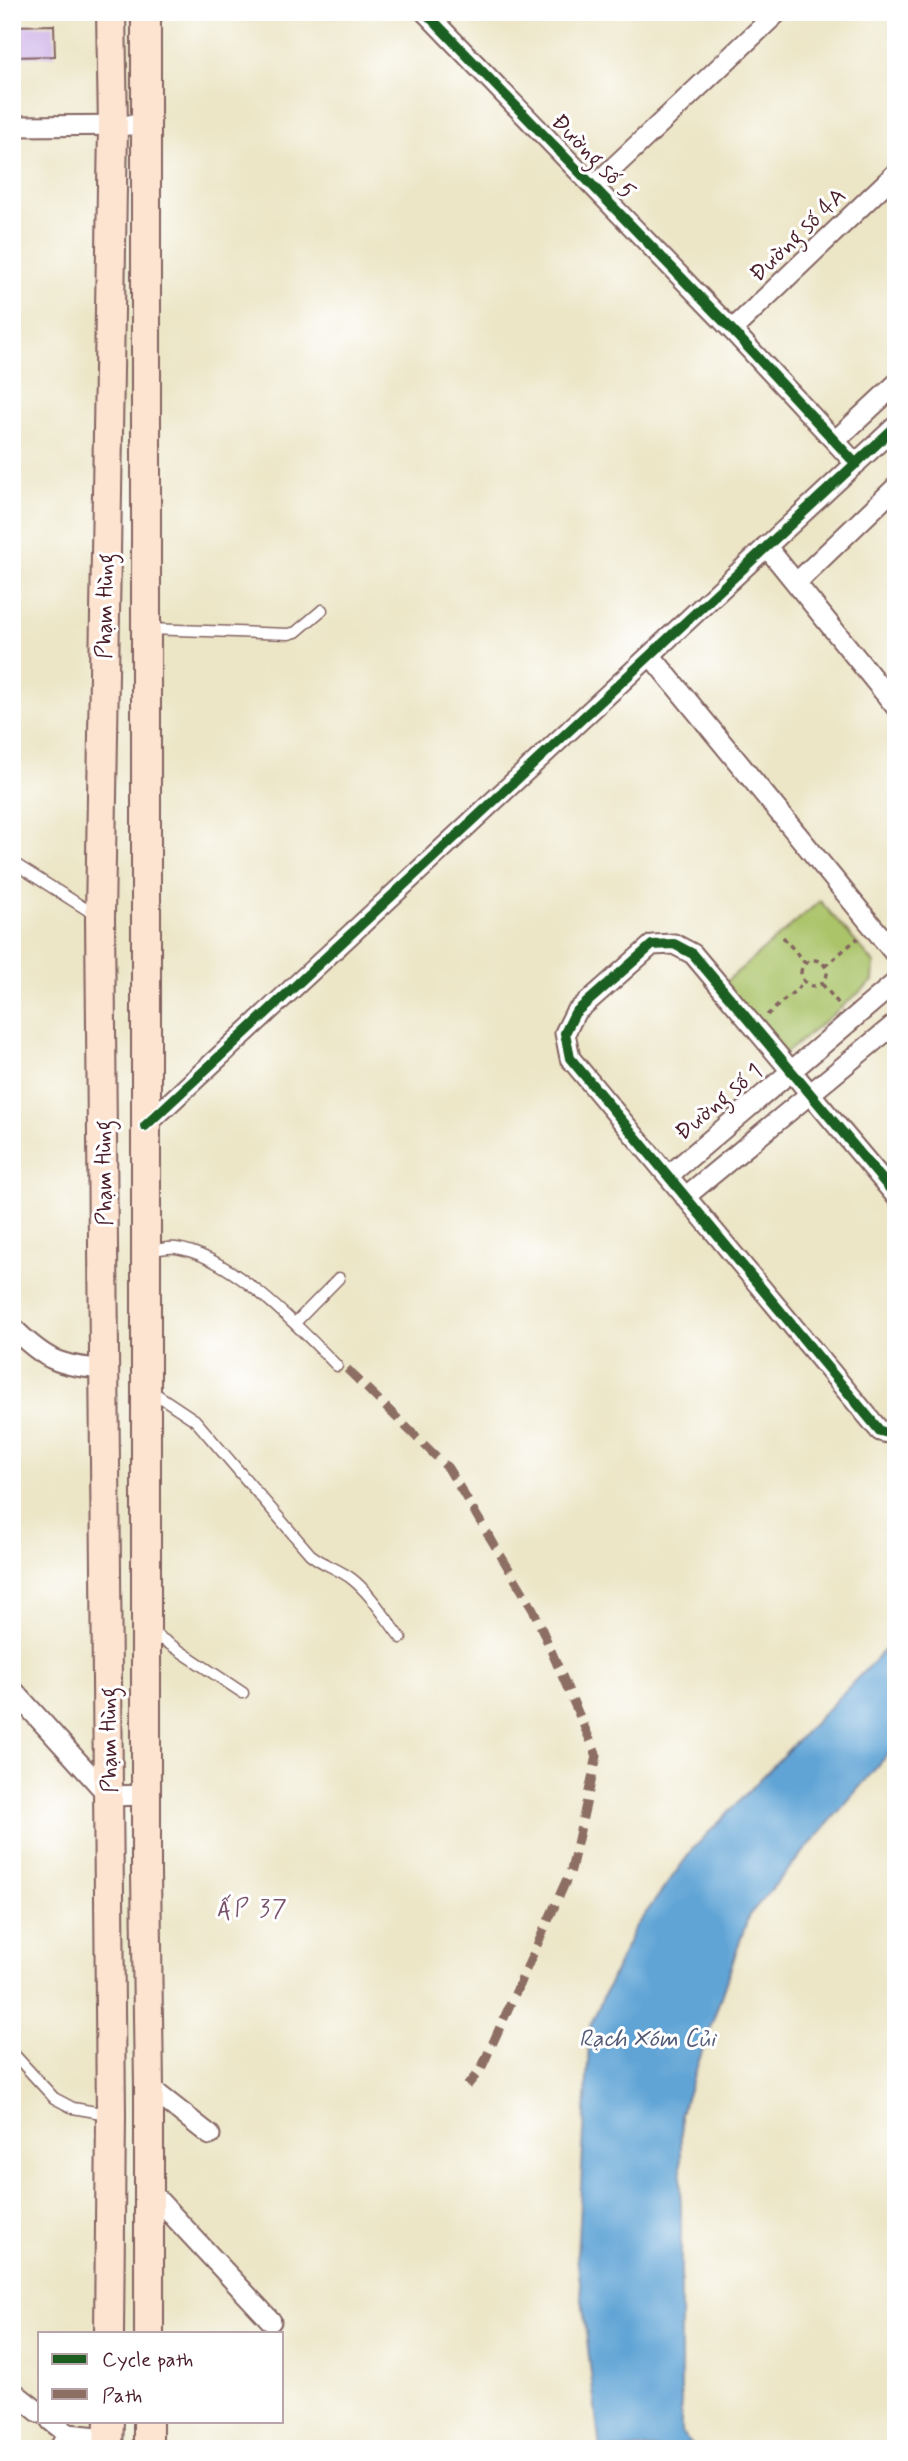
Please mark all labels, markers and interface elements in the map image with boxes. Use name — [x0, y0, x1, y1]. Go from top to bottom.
street label: Đường số 5 — [543, 108, 641, 208]
street label: Đường số 4A — [744, 182, 855, 291]
street label: Phạm Hùng — [90, 553, 124, 659]
street label: Đường số 1 — [669, 1057, 771, 1149]
street label: Phạm Hùng — [89, 1120, 123, 1226]
street label: Phạm Hùng — [94, 1687, 128, 1793]
district label: ẤP 37 — [217, 1894, 289, 1925]
water label: Rạch Xóm Củi — [579, 2024, 718, 2055]
legend — [38, 2332, 284, 2422]
text: Cycle path — [102, 2346, 193, 2374]
text: Path — [102, 2382, 142, 2410]

